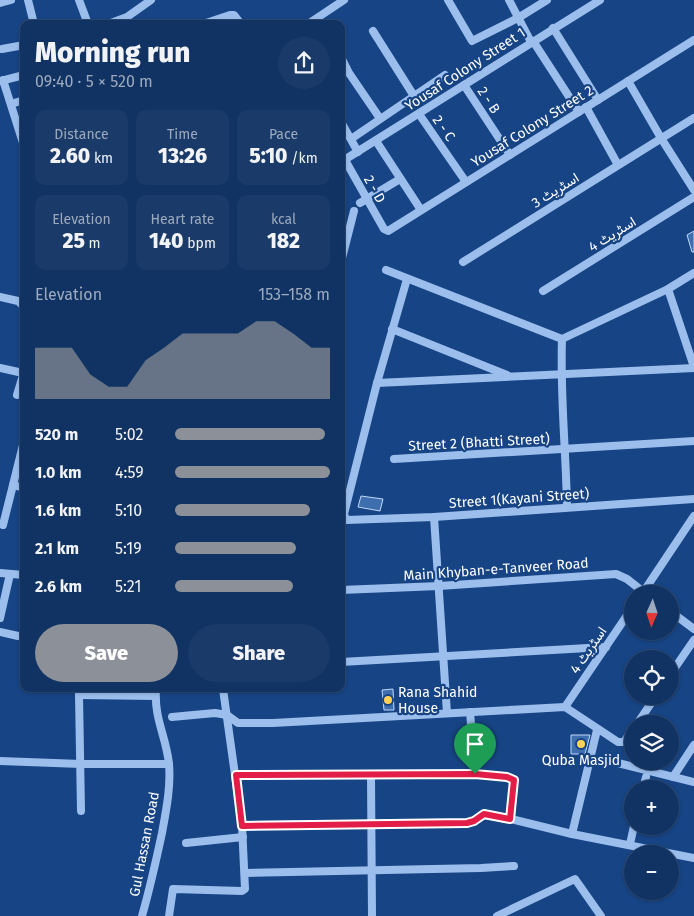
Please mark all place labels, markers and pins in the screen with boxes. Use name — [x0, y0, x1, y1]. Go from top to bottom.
place label: Rana Shahid House — [398, 684, 477, 717]
marker: Rana Shahid House — [382, 694, 394, 706]
pin — [454, 723, 496, 774]
marker: Quba Masjid — [575, 738, 587, 750]
place label: Quba Masjid — [542, 752, 620, 769]

